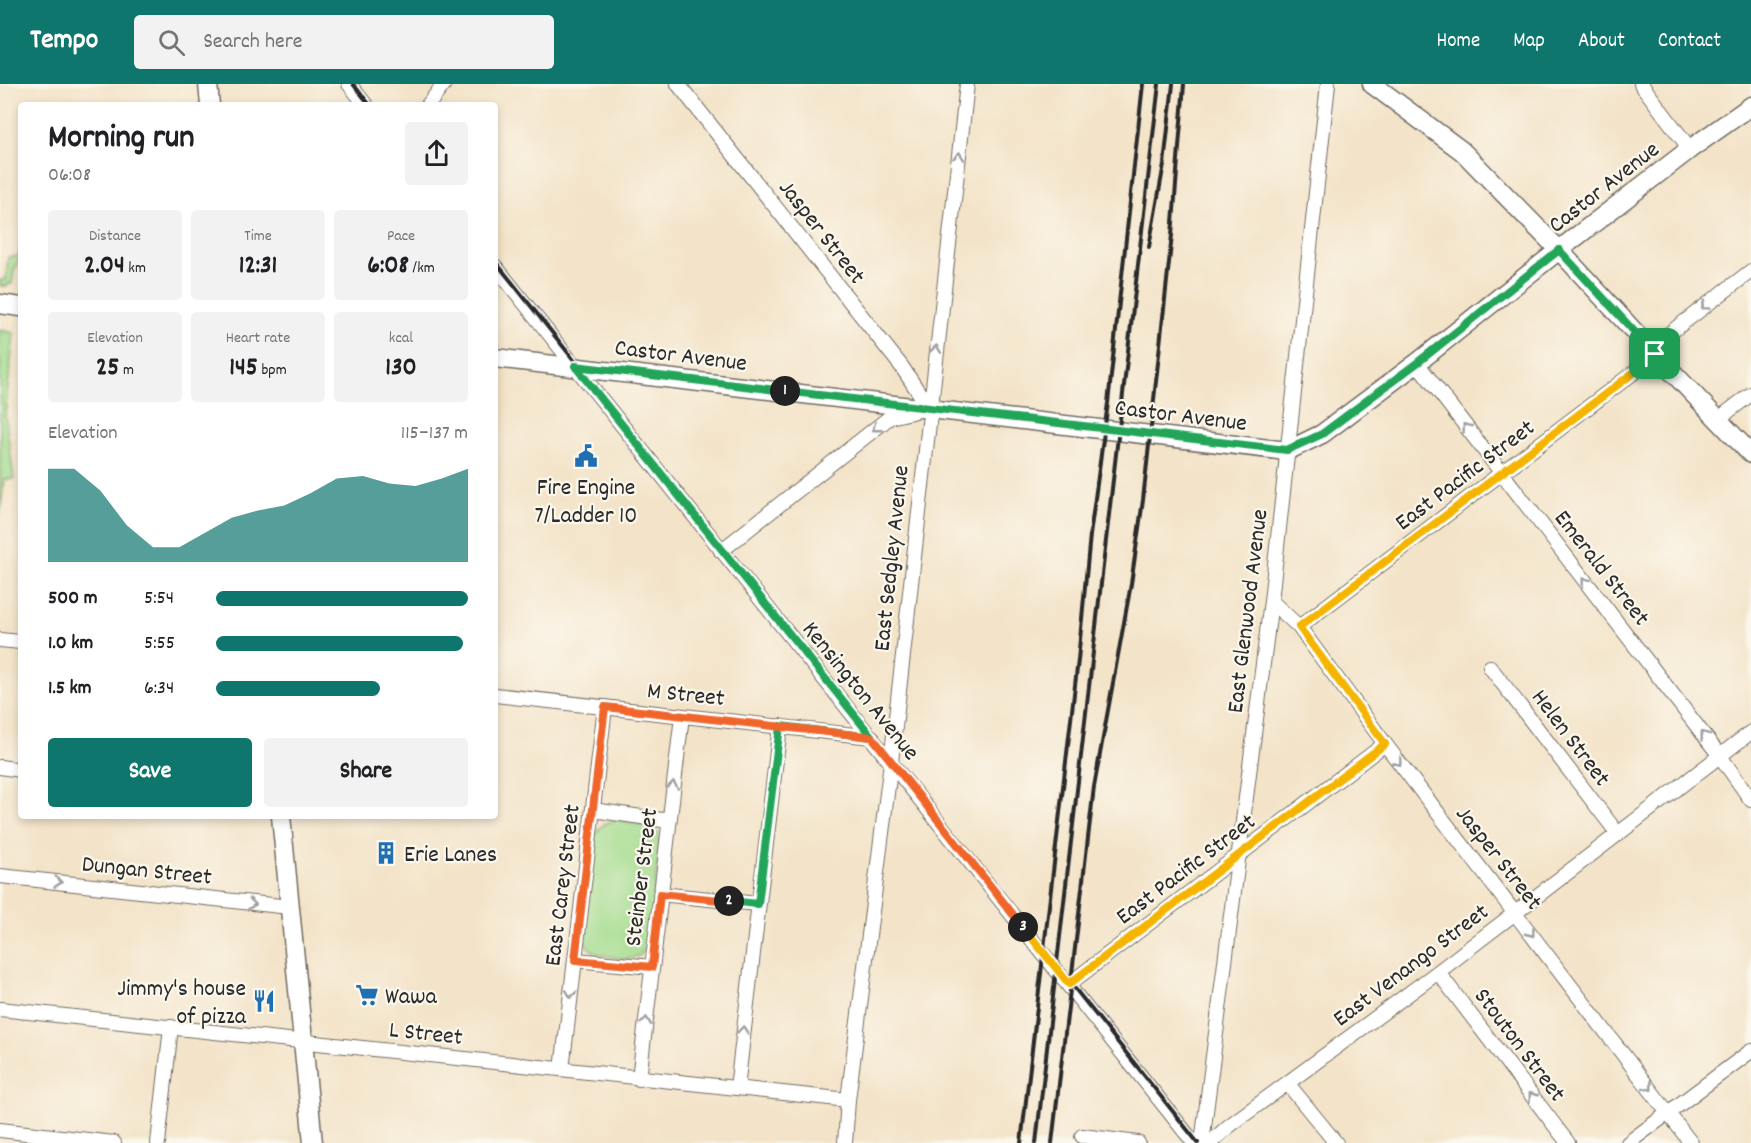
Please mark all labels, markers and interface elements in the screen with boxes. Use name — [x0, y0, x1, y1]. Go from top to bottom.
search box — [134, 15, 554, 69]
text: Tempo — [30, 22, 98, 62]
icon: search — [155, 26, 188, 59]
text: Search here — [203, 27, 303, 58]
text: Home — [1436, 27, 1480, 57]
text: Map — [1513, 27, 1545, 57]
text: About — [1578, 27, 1625, 57]
text: Contact — [1658, 27, 1721, 57]
text: Morning run — [48, 116, 195, 163]
button: share — [405, 122, 468, 185]
street label: Castor Avenue — [1542, 134, 1668, 243]
one-way arrow — [952, 151, 964, 160]
text: 06:08 — [48, 162, 91, 190]
street label: Jasper Street — [769, 173, 872, 292]
text: Distance — [89, 225, 141, 248]
text: Time — [244, 225, 272, 248]
text: Pace — [387, 225, 415, 248]
text: 2.04 — [84, 248, 125, 285]
text: 12:31 — [239, 248, 277, 285]
text: 6:08 — [367, 248, 409, 285]
text: km — [125, 257, 146, 280]
text: /km — [409, 257, 435, 280]
one-way arrow — [1700, 299, 1711, 310]
text: Elevation — [87, 327, 143, 350]
text: Heart rate — [226, 327, 290, 350]
text: kcal — [389, 327, 413, 350]
pin — [1629, 328, 1680, 379]
street label: Castor Avenue — [613, 332, 749, 382]
icon: arrive — [1638, 337, 1671, 370]
one-way arrow — [929, 345, 942, 354]
text: 25 — [96, 350, 119, 387]
text: 145 — [229, 350, 258, 387]
text: 130 — [385, 350, 417, 387]
text: m — [119, 359, 134, 382]
text: bpm — [258, 359, 287, 382]
pin: 1 — [770, 376, 800, 406]
text: 1 — [783, 379, 787, 402]
street label: Castor Avenue — [1113, 392, 1249, 442]
street label: East Pacific Street — [1389, 412, 1543, 540]
text: Elevation — [48, 420, 118, 448]
text: 115–137 m — [401, 420, 468, 448]
one-way arrow — [871, 420, 882, 431]
one-way arrow — [1462, 422, 1473, 433]
public building icon: Fire Engine 7/Ladder 10 — [573, 443, 599, 469]
street label: East Sedgley Avenue — [866, 464, 920, 653]
place label: Fire Engine 7/Ladder 10 — [535, 472, 637, 534]
street label: Emerald Street — [1544, 504, 1657, 634]
street label: East Glenwood Avenue — [1220, 507, 1278, 715]
one-way arrow — [1582, 577, 1593, 588]
text: 500 m — [48, 585, 97, 613]
text: 5:54 — [144, 585, 174, 613]
street label: Kensington Avenue — [793, 615, 927, 769]
text: 1.0 km — [48, 630, 93, 658]
text: 5:55 — [144, 630, 175, 658]
text: 1.5 km — [48, 675, 91, 703]
text: 6:34 — [144, 675, 174, 703]
street label: M Street — [645, 675, 726, 717]
street label: Helen Street — [1522, 683, 1618, 795]
one-way arrow — [1701, 731, 1712, 742]
button: Save — [48, 738, 252, 807]
button: Share — [264, 738, 468, 807]
one-way arrow — [1391, 755, 1402, 766]
one-way arrow — [666, 781, 679, 790]
street label: Jasper Street — [1446, 799, 1549, 918]
street label: East Carey Street — [537, 802, 591, 968]
street label: Steinber Street — [618, 806, 668, 948]
street label: East Pacific Street — [1110, 806, 1264, 934]
place label: Erie Lanes — [404, 839, 497, 873]
building icon: Erie Lanes — [373, 840, 399, 866]
street label: Dungan Street — [80, 848, 213, 896]
one-way arrow — [54, 875, 63, 888]
pin: 2 — [714, 886, 744, 916]
text: 2 — [726, 889, 733, 912]
street label: East Venango Street — [1327, 896, 1497, 1036]
one-way arrow — [247, 897, 257, 909]
pin: 3 — [1008, 912, 1038, 942]
text: 3 — [1019, 915, 1027, 938]
one-way arrow — [1523, 926, 1534, 937]
place label: Jimmy's house of pizza — [117, 973, 247, 1035]
place label: Wawa — [385, 981, 437, 1015]
supermarket icon: Wawa — [354, 982, 380, 1008]
street label: Stouton Street — [1464, 982, 1573, 1110]
restaurant icon: Jimmy's house of pizza — [251, 988, 277, 1014]
one-way arrow — [565, 990, 578, 999]
street label: L Street — [387, 1014, 464, 1056]
one-way arrow — [639, 1016, 652, 1025]
one-way arrow — [737, 1025, 749, 1034]
one-way arrow — [1642, 1081, 1653, 1092]
one-way arrow — [1529, 1092, 1540, 1103]

